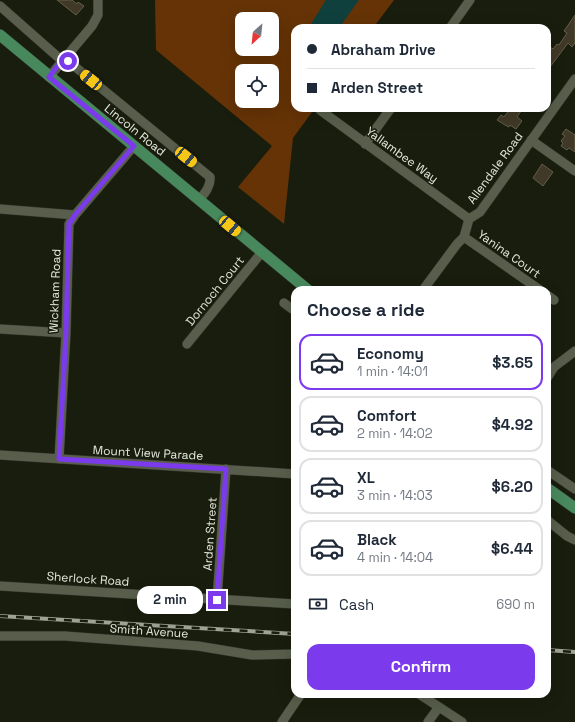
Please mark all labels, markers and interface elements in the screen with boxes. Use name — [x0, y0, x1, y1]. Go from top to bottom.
north arrow — [235, 12, 279, 56]
map controls — [235, 12, 279, 108]
text: Abraham Drive — [331, 40, 436, 59]
route start — [59, 52, 77, 70]
button: locate — [235, 64, 279, 108]
car — [78, 68, 104, 92]
text: Arden Street — [331, 78, 423, 97]
street label: Lincoln Road — [101, 100, 169, 160]
street label: Yallambee Way — [363, 123, 441, 187]
street label: Allendale Road — [464, 129, 526, 207]
car — [173, 145, 199, 169]
car — [217, 214, 243, 238]
street label: Yanina Court — [474, 226, 544, 282]
street label: Wickham Road — [46, 249, 64, 333]
street label: Dornoch Court — [182, 253, 248, 329]
text: Choose a ride — [307, 298, 425, 321]
icon: car — [309, 344, 345, 380]
text: Economy — [357, 344, 424, 363]
text: $3.65 — [492, 353, 533, 372]
text: 1 min · 14:01 — [357, 363, 428, 380]
icon: car — [309, 406, 345, 442]
text: Comfort — [357, 406, 417, 425]
text: $4.92 — [492, 415, 533, 434]
text: 2 min · 14:02 — [357, 425, 433, 442]
street label: Mount View Parade — [92, 442, 204, 464]
icon: car — [309, 468, 345, 504]
text: XL — [357, 468, 375, 487]
text: $6.20 — [492, 477, 533, 496]
text: 3 min · 14:03 — [357, 487, 433, 504]
street label: Arden Street — [199, 497, 221, 571]
icon: car — [309, 530, 345, 566]
text: Black — [357, 530, 397, 549]
text: $6.44 — [491, 539, 533, 558]
text: 4 min · 14:04 — [357, 549, 433, 566]
street label: Sherlock Road — [46, 568, 130, 590]
callout: 2 min — [137, 586, 203, 614]
text: 2 min — [153, 591, 187, 608]
route end — [208, 591, 226, 609]
icon: cash — [307, 593, 329, 615]
text: Cash — [339, 595, 374, 614]
text: 690 m — [496, 596, 535, 613]
street label: Smith Avenue — [109, 620, 189, 642]
button: Confirm — [307, 644, 535, 690]

